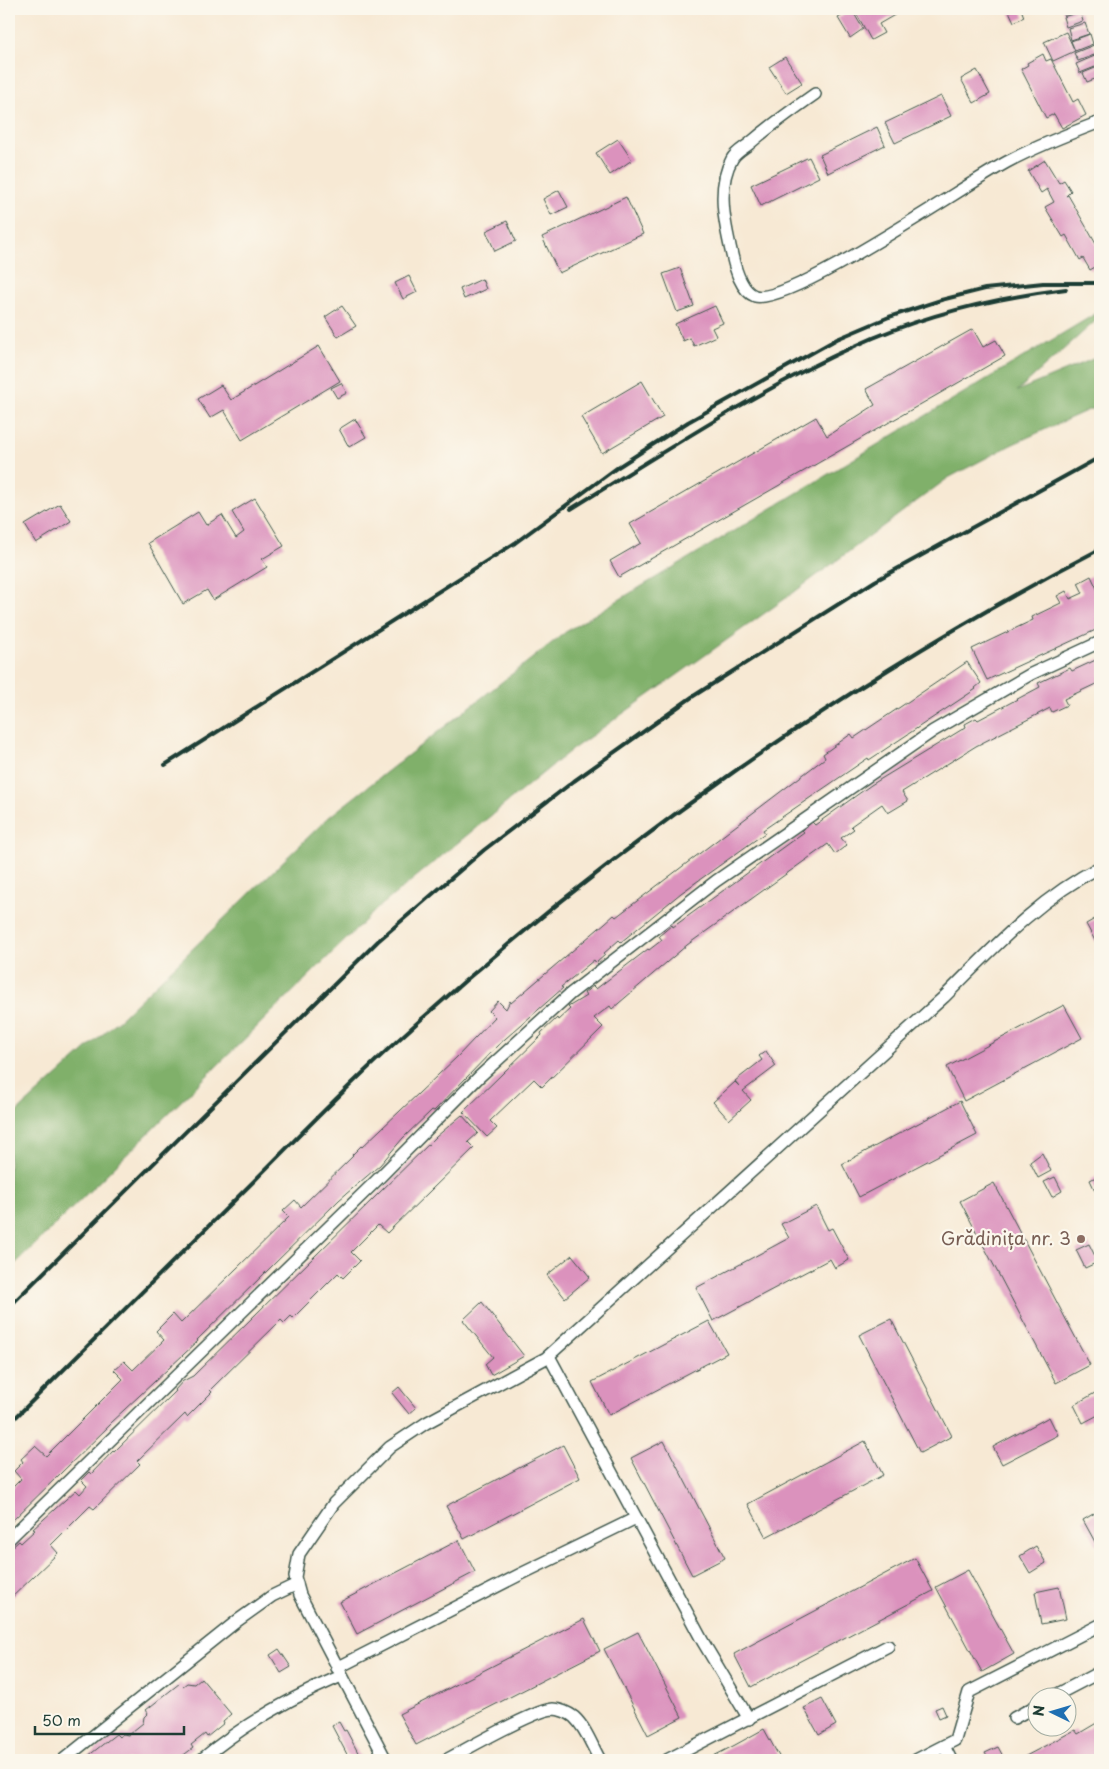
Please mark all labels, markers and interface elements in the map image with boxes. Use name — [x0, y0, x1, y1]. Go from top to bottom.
place label: Grădinița nr. 3 — [941, 1224, 1071, 1251]
marker: Grădinița nr. 3 — [1075, 1233, 1087, 1245]
north arrow — [1026, 1686, 1076, 1736]
scale bar — [35, 1704, 184, 1736]
text: N — [1028, 1704, 1049, 1717]
text: 50 m — [42, 1708, 81, 1731]

